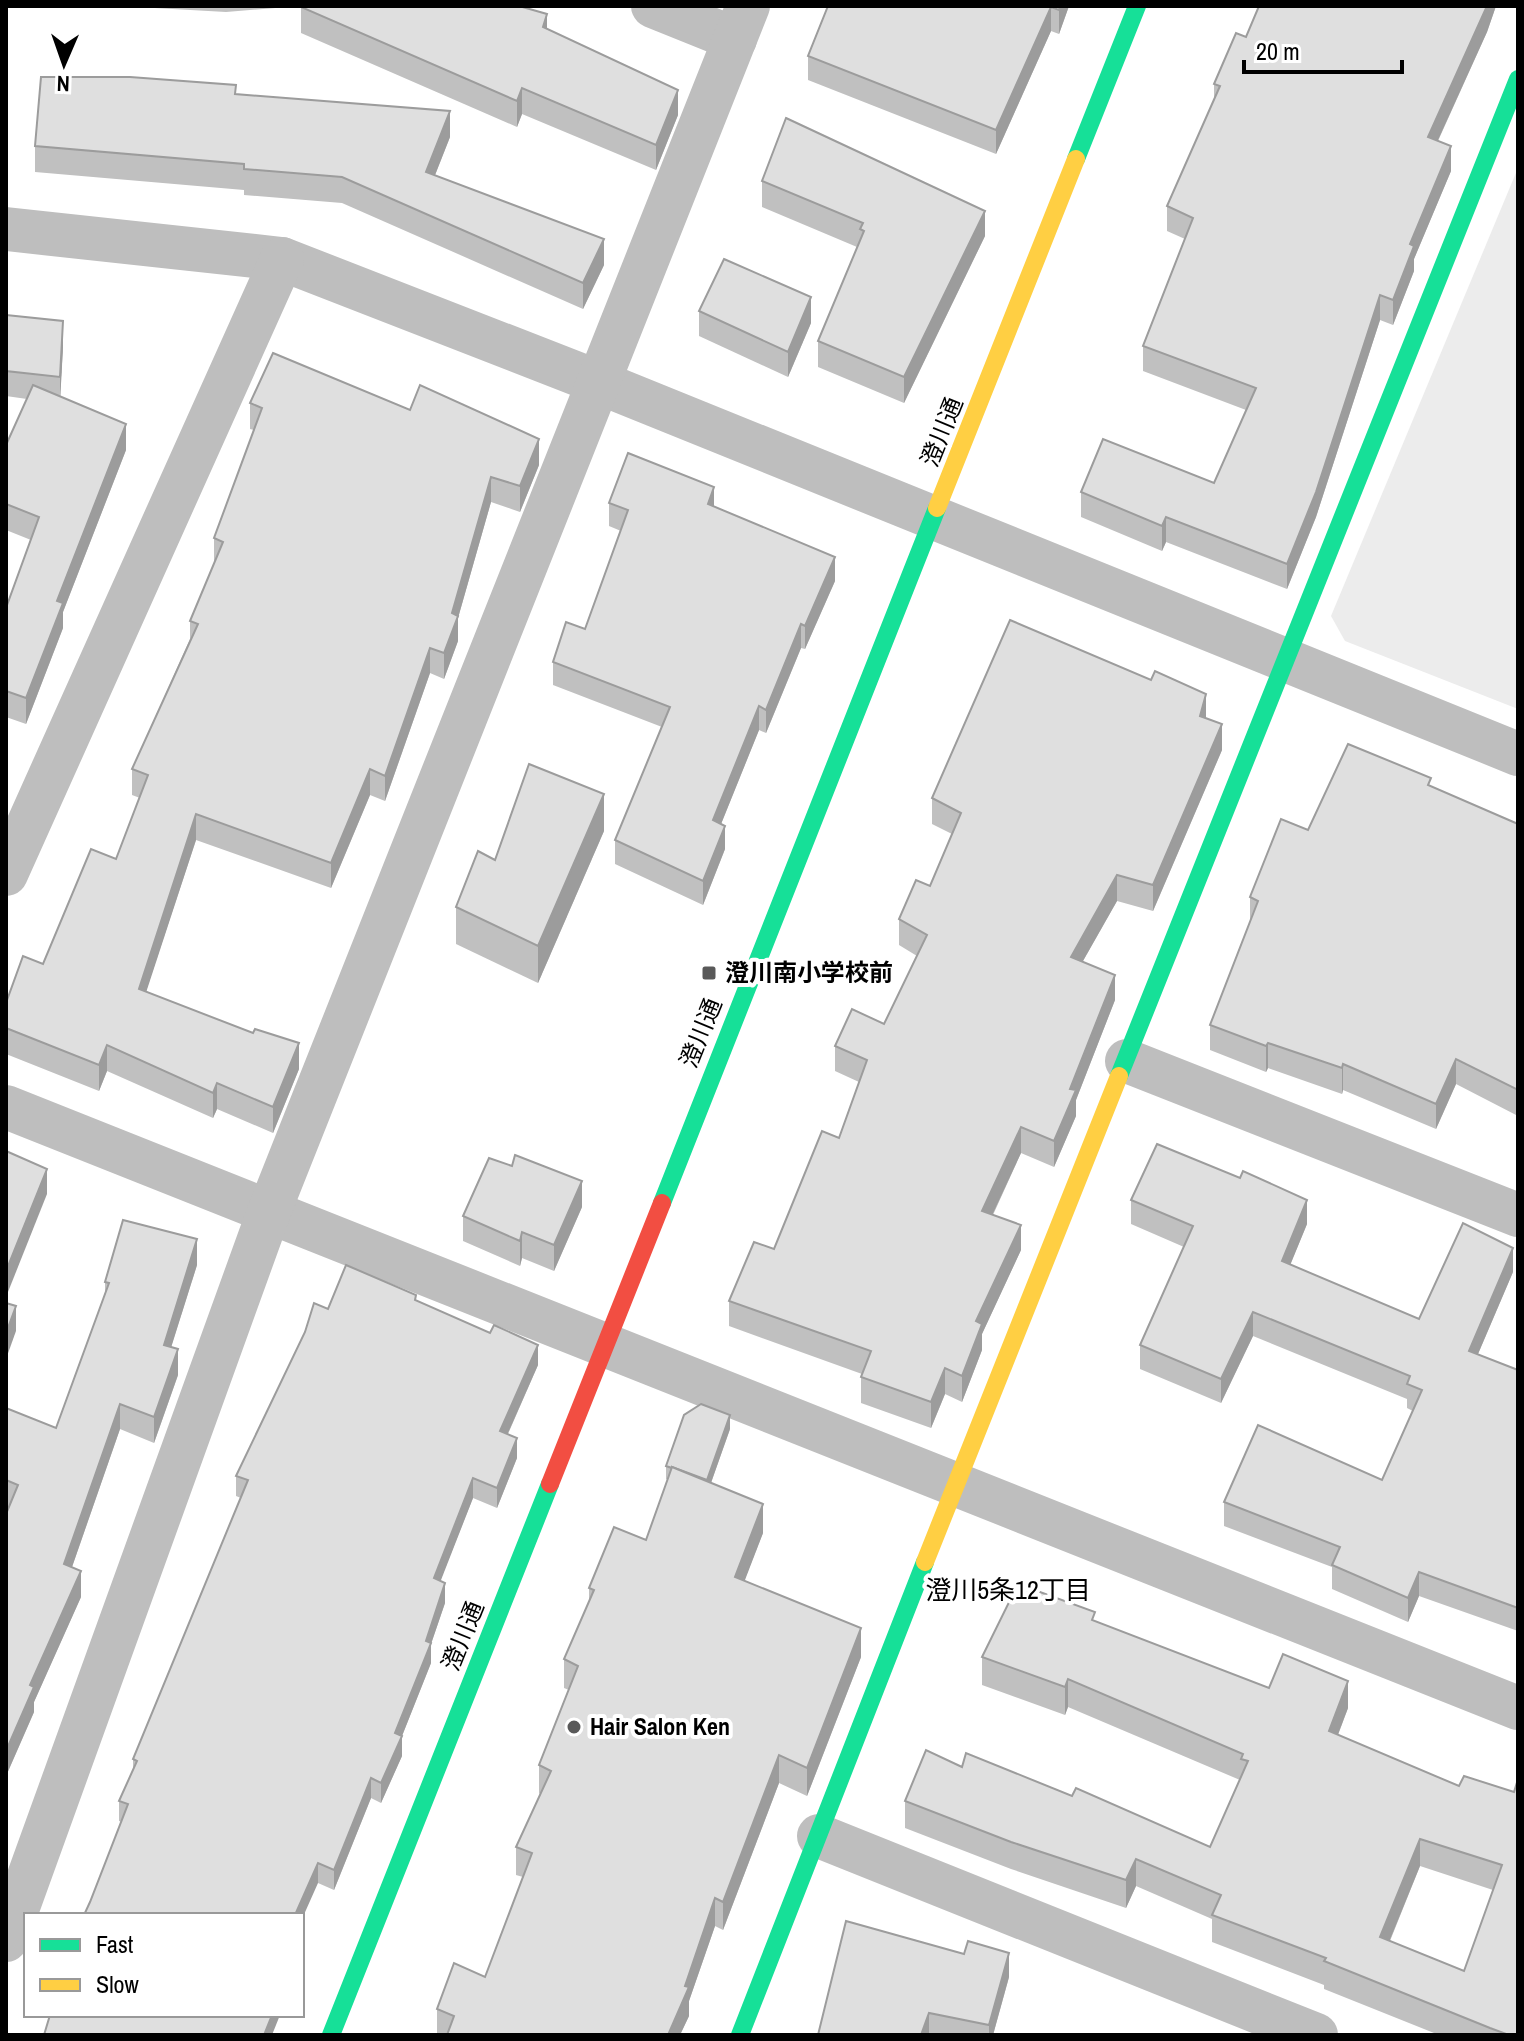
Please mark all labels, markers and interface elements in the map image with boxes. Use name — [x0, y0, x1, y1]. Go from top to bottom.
north arrow — [24, 24, 104, 104]
scale bar — [1244, 24, 1402, 74]
text: 20 m — [1256, 35, 1300, 67]
text: N — [56, 69, 70, 99]
street label: 澄川通 — [913, 392, 969, 471]
place label: 澄川南小学校前 — [725, 956, 893, 988]
marker: 澄川南小学校前 — [700, 964, 718, 982]
street label: 澄川通 — [672, 993, 728, 1072]
district label: 澄川5条12丁目 — [925, 1572, 1091, 1607]
street label: 澄川通 — [434, 1596, 490, 1675]
place label: Hair Salon Ken — [590, 1710, 730, 1742]
marker: Hair Salon Ken — [565, 1718, 583, 1736]
legend — [24, 1913, 304, 2017]
text: Fast — [96, 1928, 134, 1960]
text: Slow — [96, 1968, 139, 2000]

